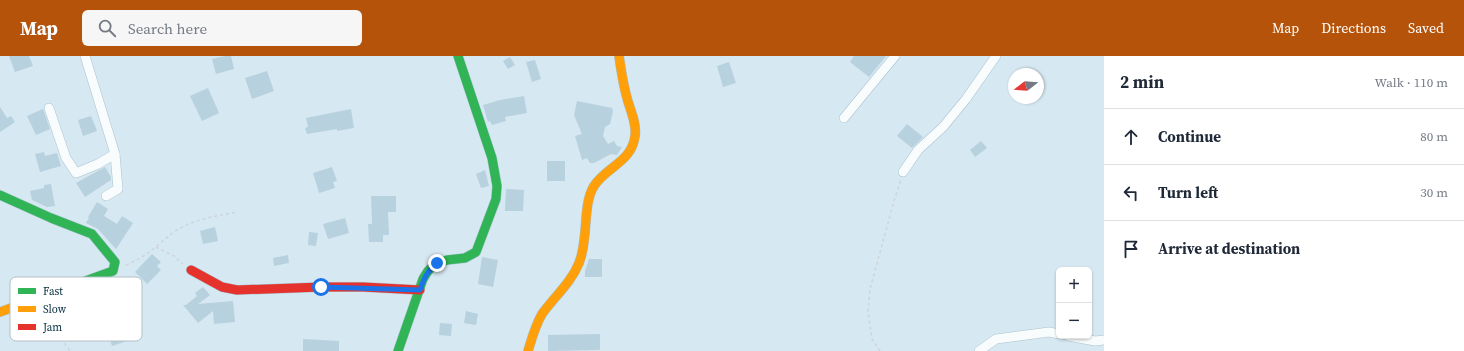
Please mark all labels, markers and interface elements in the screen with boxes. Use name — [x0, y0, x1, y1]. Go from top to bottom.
search box — [82, 10, 362, 46]
text: Map — [20, 15, 58, 41]
icon: search — [96, 17, 118, 39]
text: Search here — [128, 18, 207, 39]
text: Map — [1272, 18, 1299, 38]
text: Directions — [1321, 18, 1386, 38]
text: Saved — [1408, 18, 1444, 38]
north arrow — [1008, 68, 1044, 104]
text: 2 min — [1120, 70, 1164, 94]
text: Walk · 110 m — [1375, 74, 1448, 91]
icon: ahead — [1120, 126, 1142, 148]
text: Continue — [1158, 126, 1221, 147]
text: 80 m — [1420, 128, 1448, 145]
icon: left — [1120, 182, 1142, 204]
text: Turn left — [1158, 182, 1218, 203]
text: 30 m — [1420, 184, 1448, 201]
icon: arrive — [1120, 238, 1142, 260]
text: Arrive at destination — [1158, 238, 1300, 259]
route end — [428, 254, 446, 272]
map controls — [1056, 267, 1092, 339]
button: + — [1056, 267, 1092, 303]
legend — [10, 277, 142, 341]
route start — [312, 278, 330, 296]
text: Fast — [43, 284, 63, 299]
text: Slow — [43, 302, 67, 317]
button: − — [1056, 303, 1092, 339]
text: Jam — [42, 320, 62, 335]

